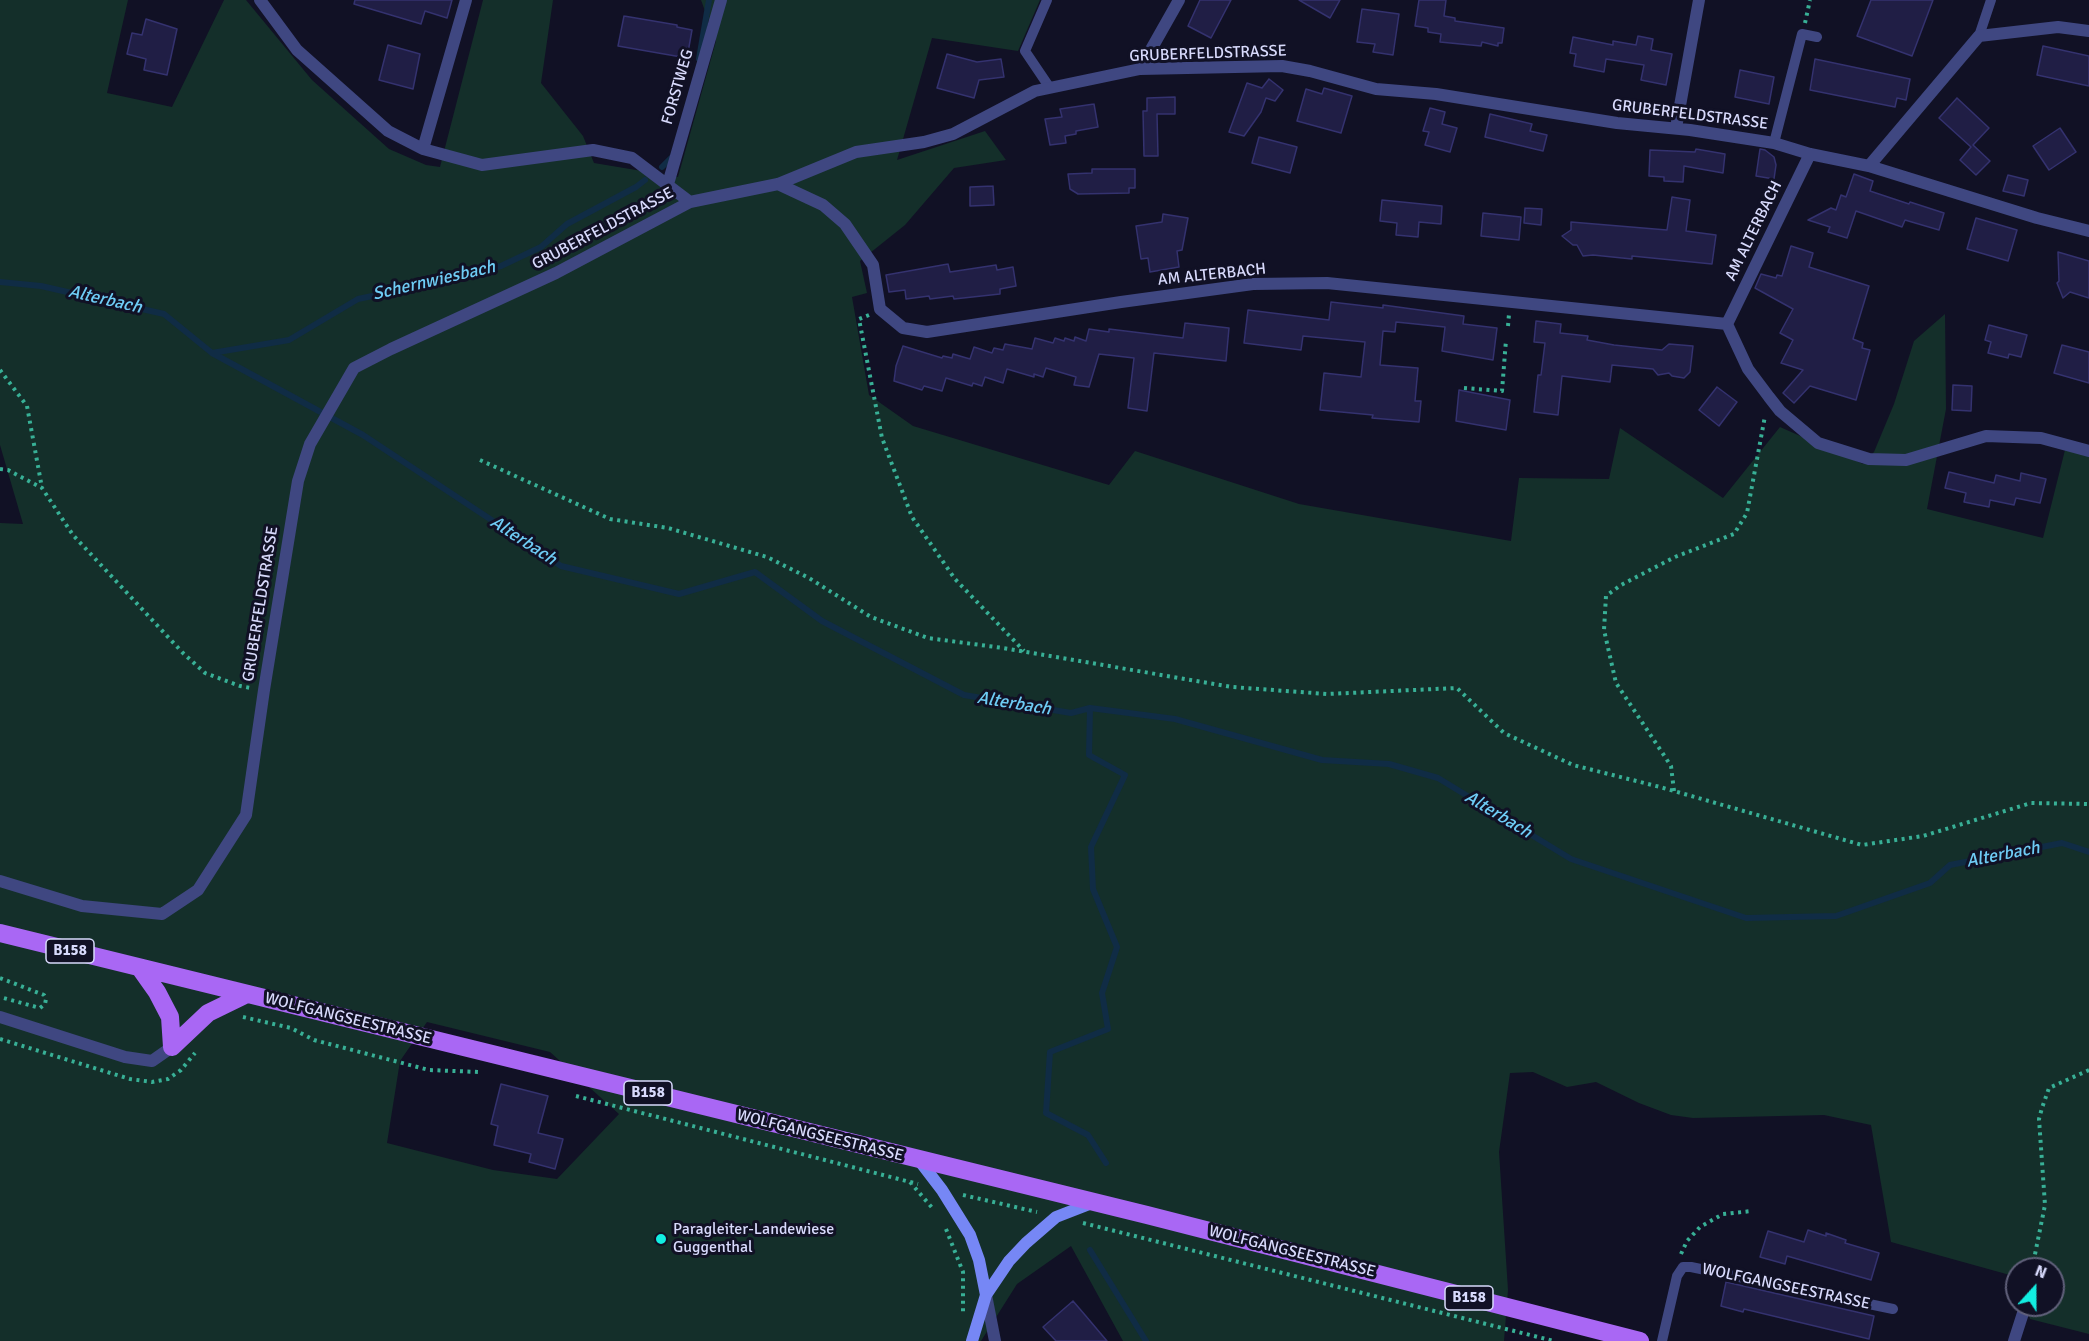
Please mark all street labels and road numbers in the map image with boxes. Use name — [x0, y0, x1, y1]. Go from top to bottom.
street label: GRUBERFELDSTRASSE — [1129, 42, 1287, 66]
street label: FORSTWEG — [658, 47, 698, 127]
street label: GRUBERFELDSTRASSE — [1611, 96, 1769, 134]
street label: AM ALTERBACH — [1722, 178, 1786, 284]
street label: GRUBERFELDSTRASSE — [529, 184, 677, 274]
street label: AM ALTERBACH — [1157, 260, 1267, 290]
street label: GRUBERFELDSTRASSE — [239, 525, 283, 683]
road number: B158 — [46, 939, 94, 963]
street label: WOLFGANGSEESTRASSE — [263, 989, 433, 1049]
road number: B158 — [624, 1081, 672, 1105]
street label: WOLFGANGSEESTRASSE — [735, 1106, 905, 1166]
street label: WOLFGANGSEESTRASSE — [1207, 1222, 1377, 1282]
street label: WOLFGANGSEESTRASSE — [1700, 1260, 1872, 1314]
road number: B158 — [1445, 1286, 1493, 1310]

